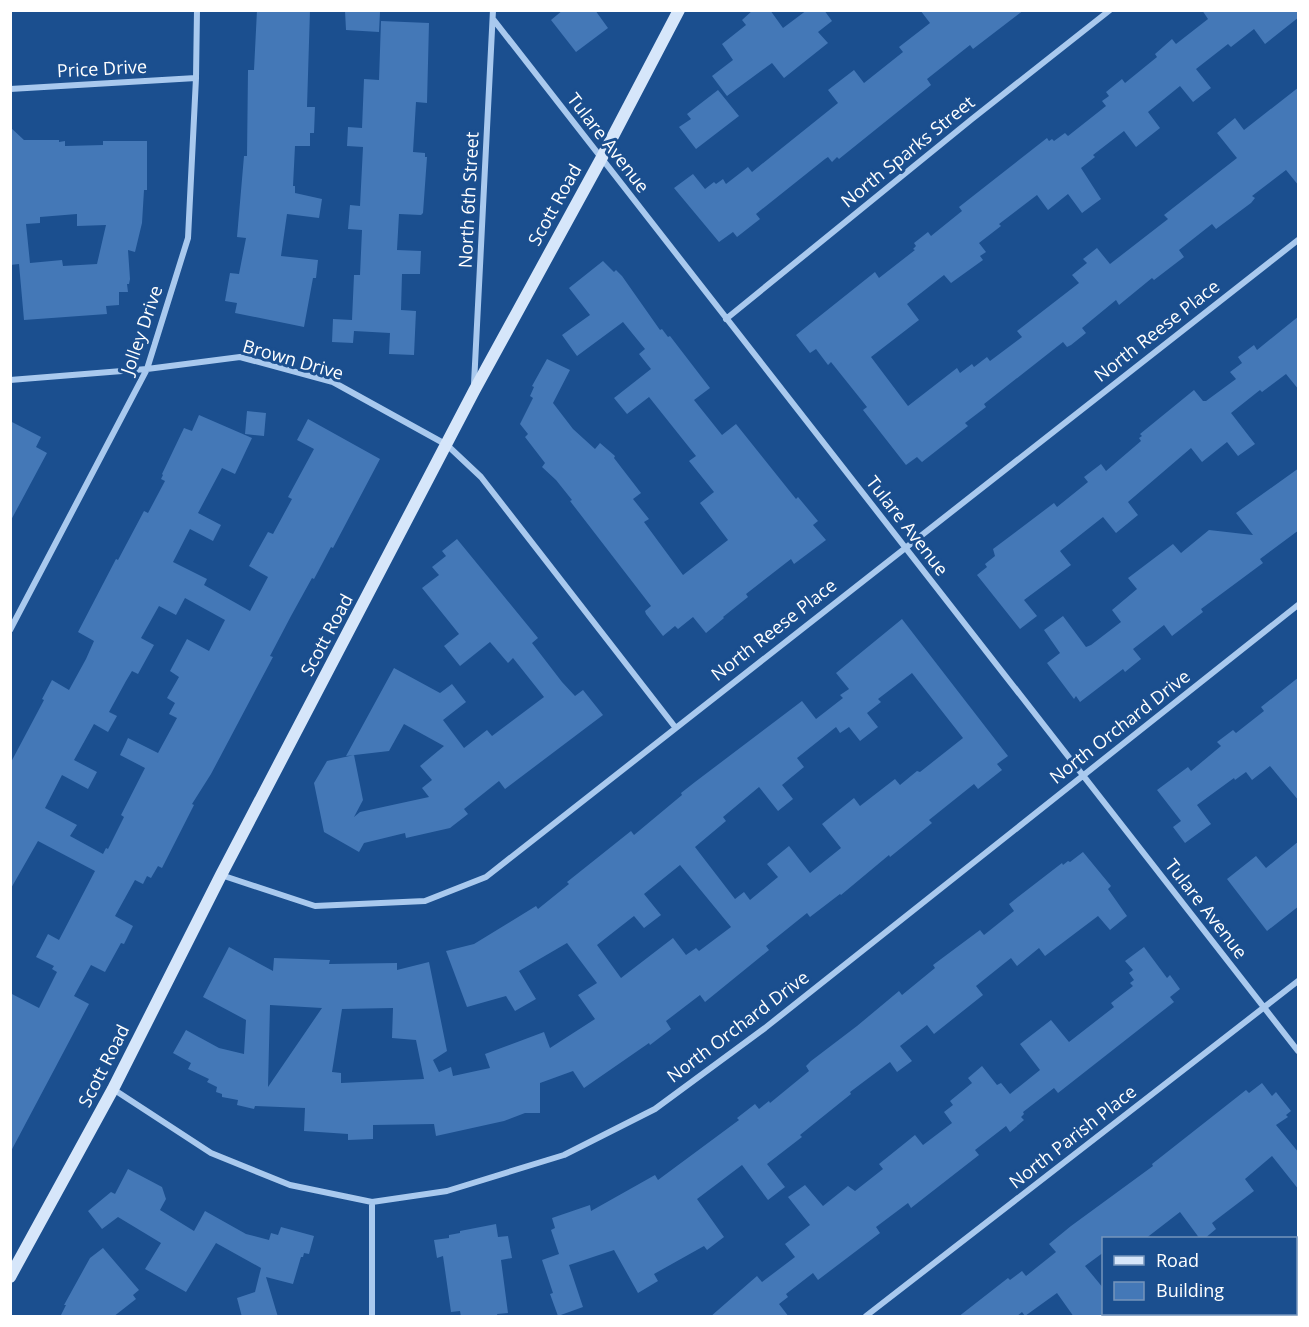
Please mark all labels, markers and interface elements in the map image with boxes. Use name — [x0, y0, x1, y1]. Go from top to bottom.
street label: Price Drive — [56, 54, 148, 82]
street label: Tulare Avenue — [562, 88, 655, 197]
street label: North Sparks Street — [836, 90, 979, 212]
street label: North 6th Street — [452, 131, 484, 269]
street label: Scott Road — [522, 159, 586, 250]
street label: North Reese Place — [1089, 274, 1224, 387]
street label: Jolley Drive — [114, 282, 167, 379]
street label: Brown Drive — [240, 333, 346, 385]
street label: Tulare Avenue — [861, 471, 954, 580]
street label: North Reese Place — [706, 573, 841, 686]
street label: Scott Road — [294, 589, 358, 680]
street label: North Orchard Drive — [1044, 664, 1195, 789]
street label: Tulare Avenue — [1160, 854, 1253, 963]
street label: North Orchard Drive — [661, 965, 813, 1088]
street label: Scott Road — [72, 1020, 134, 1111]
street label: North Parish Place — [1004, 1079, 1141, 1193]
legend — [1102, 1237, 1297, 1315]
text: Road — [1156, 1248, 1199, 1272]
text: Building — [1156, 1278, 1224, 1302]

